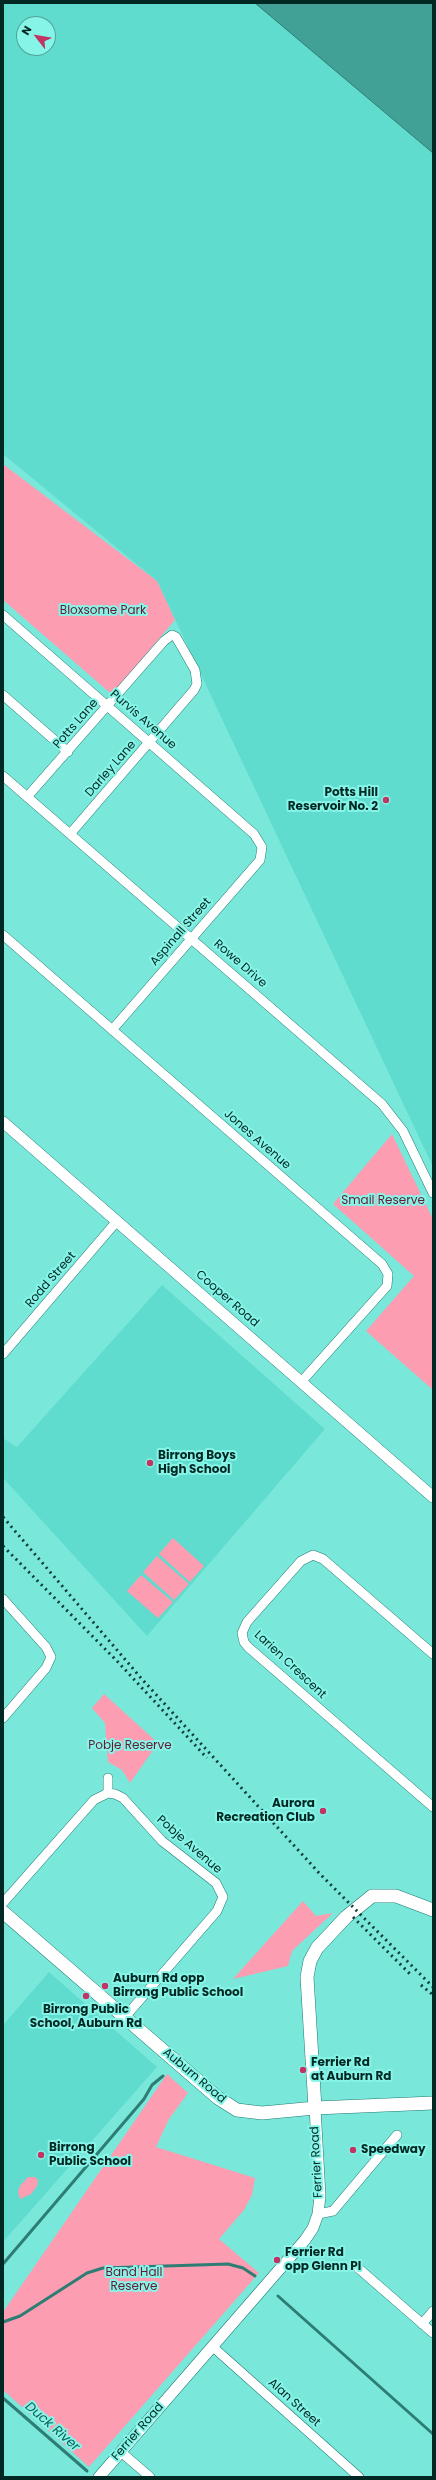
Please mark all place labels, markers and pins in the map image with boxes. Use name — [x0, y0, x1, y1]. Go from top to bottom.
place label: Potts Hill Reservoir No. 2 — [288, 786, 378, 814]
marker: Potts Hill Reservoir No. 2 — [381, 795, 391, 805]
place label: Birrong Boys High School — [158, 1449, 236, 1477]
marker: Birrong Boys High School — [145, 1458, 155, 1468]
place label: Aurora Recreation Club — [216, 1797, 315, 1825]
marker: Aurora Recreation Club — [318, 1806, 328, 1816]
place label: Auburn Rd opp Birrong Public School — [113, 1972, 243, 2000]
marker: Auburn Rd opp Birrong Public School — [100, 1981, 110, 1991]
marker: Birrong Public School, Auburn Rd — [81, 1991, 91, 2001]
place label: Birrong Public School, Auburn Rd — [30, 2003, 142, 2031]
place label: Ferrier Rd at Auburn Rd — [311, 2056, 391, 2084]
marker: Ferrier Rd at Auburn Rd — [298, 2065, 308, 2075]
place label: Birrong Public School — [49, 2141, 131, 2169]
place label: Speedway — [361, 2143, 426, 2157]
marker: Speedway — [348, 2145, 358, 2155]
marker: Birrong Public School — [36, 2150, 46, 2160]
place label: Ferrier Rd opp Glenn Pl — [285, 2246, 361, 2274]
marker: Ferrier Rd opp Glenn Pl — [272, 2255, 282, 2265]

